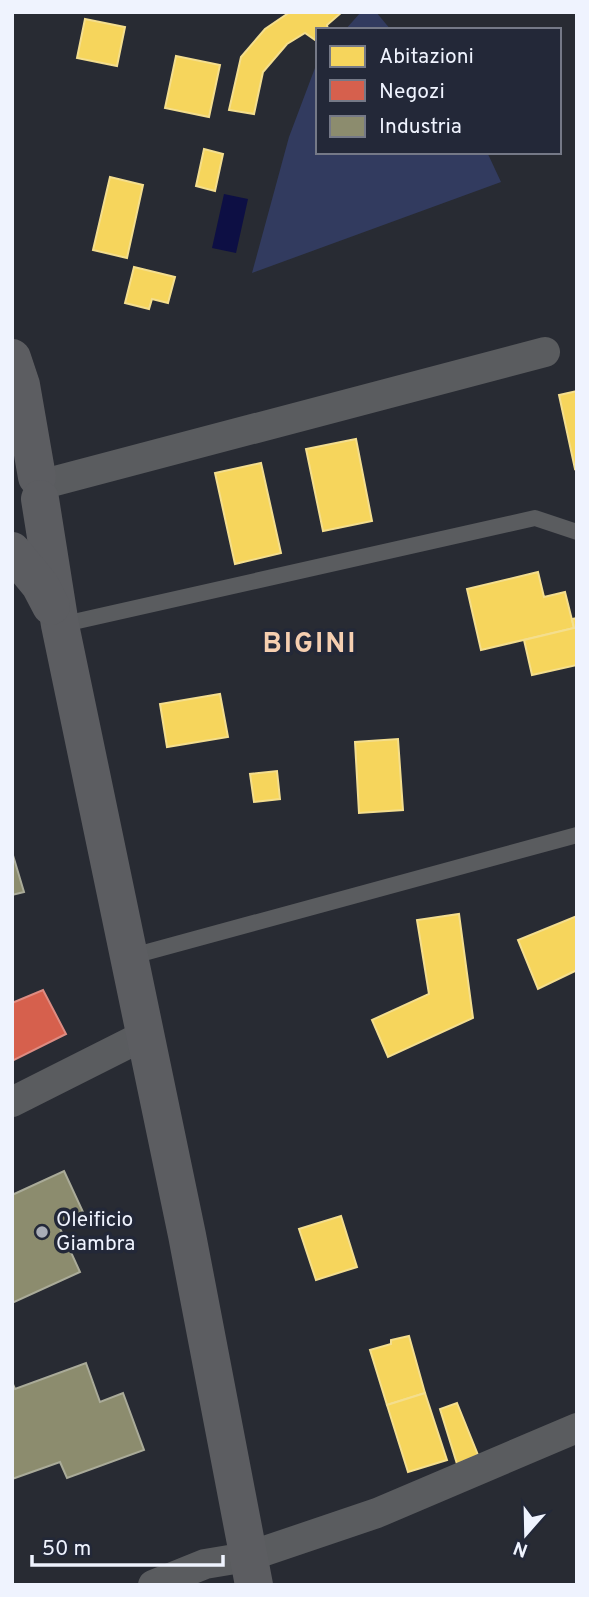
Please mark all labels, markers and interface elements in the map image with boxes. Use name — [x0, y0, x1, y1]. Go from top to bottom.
legend — [316, 28, 561, 154]
text: Abitazioni — [379, 44, 474, 71]
text: Negozi — [379, 79, 445, 106]
text: Industria — [379, 114, 462, 141]
district label: BIGINI — [262, 627, 358, 663]
place label: Oleificio Giambra — [56, 1207, 135, 1258]
marker: Oleificio Giambra — [34, 1224, 50, 1240]
north arrow — [491, 1499, 561, 1569]
scale bar — [32, 1524, 222, 1568]
text: N — [510, 1534, 531, 1562]
text: 50 m — [42, 1536, 91, 1563]

